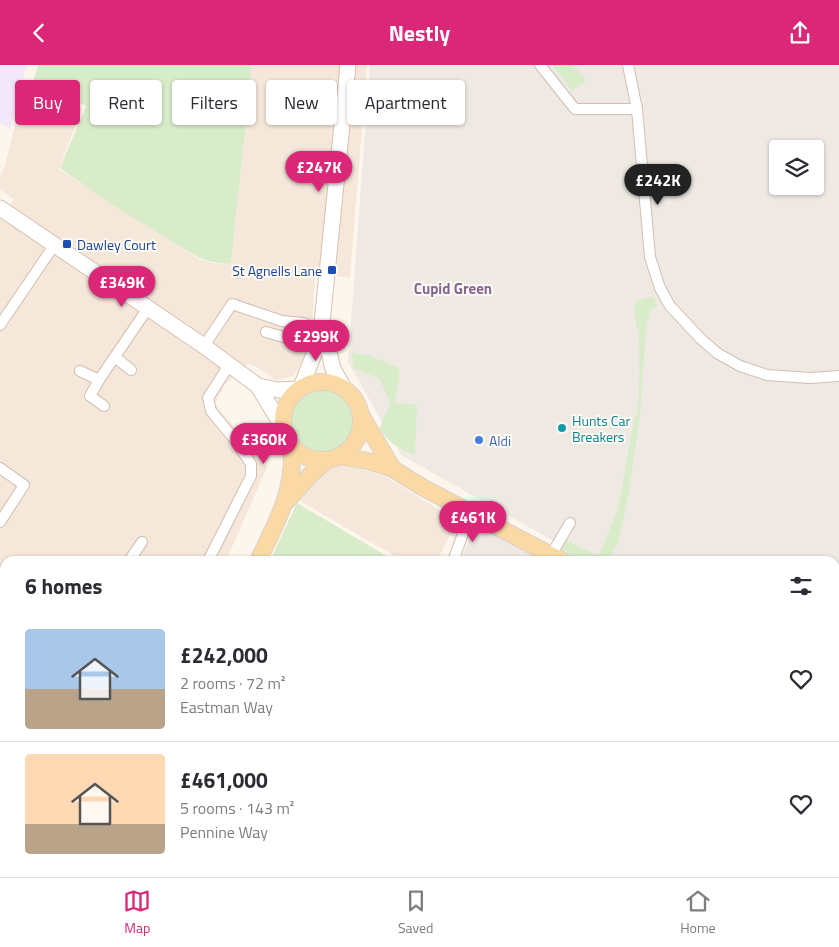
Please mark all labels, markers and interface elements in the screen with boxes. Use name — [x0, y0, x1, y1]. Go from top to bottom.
text: Nestly — [389, 16, 450, 50]
icon: back — [25, 19, 53, 47]
icon: share — [786, 19, 814, 47]
chip: Buy — [15, 80, 80, 125]
chip: Rent — [90, 80, 162, 125]
chip: Filters — [172, 80, 256, 125]
chip: New — [266, 80, 337, 125]
chip: Apartment — [347, 80, 465, 125]
map controls — [769, 140, 824, 195]
button: layers — [769, 140, 824, 195]
pin: £247K — [284, 151, 354, 193]
text: £247K — [296, 155, 342, 179]
pin: £242K — [623, 163, 693, 206]
text: £242K — [635, 168, 681, 192]
place label: Dawley Court — [77, 234, 156, 255]
marker: Dawley Court — [61, 238, 73, 250]
place label: St Agnells Lane — [232, 260, 322, 281]
marker: St Agnells Lane — [326, 264, 338, 276]
pin: £349K — [87, 265, 157, 308]
text: £349K — [99, 270, 145, 294]
district label: Cupid Green — [414, 277, 492, 300]
pin: £299K — [281, 319, 351, 362]
text: £299K — [293, 324, 339, 348]
place label: Hunts Car Breakers — [572, 410, 630, 447]
marker: Hunts Car Breakers — [556, 422, 568, 434]
pin: £360K — [229, 423, 299, 465]
text: £360K — [241, 427, 287, 451]
place label: Aldi — [489, 430, 511, 451]
marker: Aldi — [473, 434, 485, 446]
pin: £461K — [438, 501, 508, 543]
text: £461K — [450, 505, 496, 529]
text: 6 homes — [25, 570, 102, 602]
icon: filters — [787, 572, 815, 600]
text: £242,000 — [180, 639, 268, 671]
icon: home — [65, 649, 125, 709]
icon: heart — [787, 665, 815, 693]
text: 2 rooms · 72 m² — [180, 671, 285, 695]
text: Eastman Way — [180, 695, 273, 719]
text: £461,000 — [180, 764, 268, 796]
icon: home — [65, 774, 125, 834]
icon: heart — [787, 790, 815, 818]
text: 5 rooms · 143 m² — [180, 796, 294, 820]
text: Pennine Way — [180, 820, 268, 844]
tab: Map — [123, 887, 151, 938]
tab: Saved — [398, 887, 434, 938]
tab: Home — [680, 887, 716, 938]

